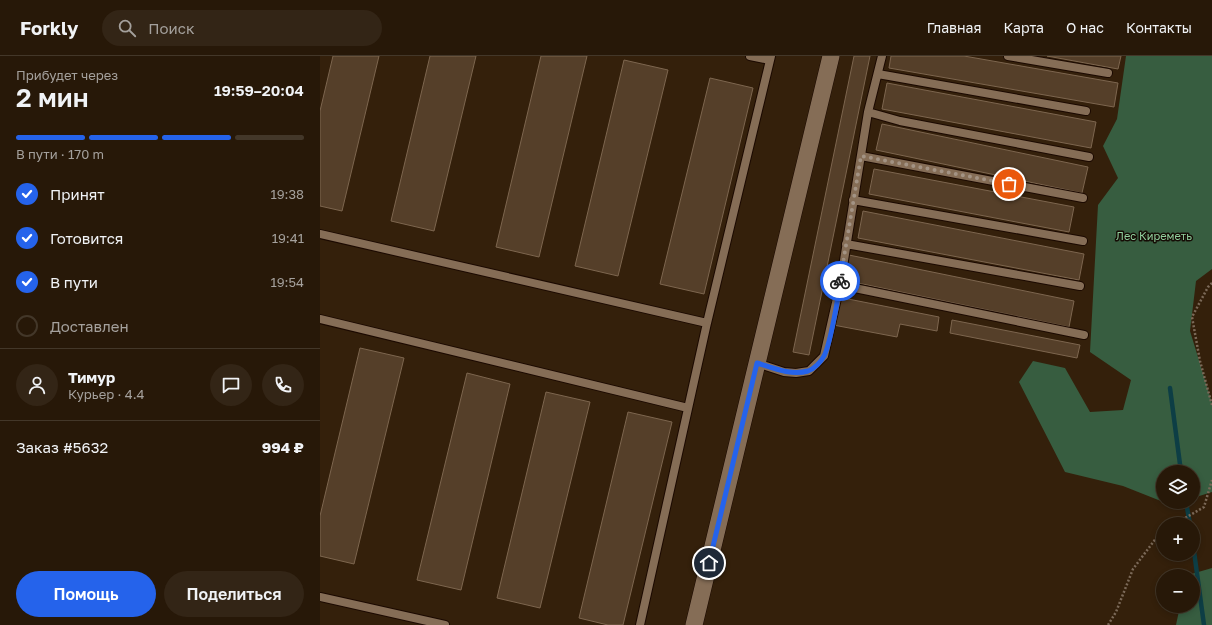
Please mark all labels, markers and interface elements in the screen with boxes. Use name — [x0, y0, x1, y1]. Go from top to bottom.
search box — [102, 10, 382, 46]
text: Forkly — [20, 16, 78, 39]
icon: search — [116, 17, 138, 39]
text: Поиск — [148, 19, 195, 37]
text: Главная — [927, 19, 981, 36]
text: Карта — [1003, 19, 1044, 36]
text: О нас — [1066, 19, 1104, 36]
text: Контакты — [1126, 19, 1192, 36]
text: Прибудет через — [16, 67, 118, 83]
text: 19:59–20:04 — [214, 81, 304, 99]
text: 2 мин — [16, 82, 89, 113]
text: В пути · 170 m — [16, 146, 104, 162]
pin — [992, 167, 1026, 201]
icon: bag — [998, 173, 1020, 195]
icon: check — [16, 183, 38, 205]
text: Принят — [50, 185, 105, 203]
text: 19:38 — [270, 186, 304, 202]
icon: check — [16, 227, 38, 249]
text: Готовится — [50, 229, 123, 247]
park label: Лес Киреметь — [1116, 229, 1192, 242]
text: 19:41 — [272, 230, 304, 246]
courier — [820, 261, 860, 301]
icon: bike — [829, 270, 851, 292]
icon: check — [16, 271, 38, 293]
text: В пути — [50, 273, 98, 291]
text: 19:54 — [270, 274, 304, 290]
text: Доставлен — [50, 317, 129, 335]
button: person — [16, 364, 58, 406]
button: chat — [210, 364, 252, 406]
button: phone — [262, 364, 304, 406]
text: Тимур — [68, 368, 115, 386]
text: Курьер · 4.4 — [68, 386, 145, 402]
text: Заказ #5632 — [16, 438, 108, 456]
text: 994 ₽ — [262, 438, 304, 456]
map controls — [1156, 465, 1200, 613]
button: layers — [1156, 465, 1200, 509]
button: + — [1156, 517, 1200, 561]
pin — [692, 546, 726, 580]
icon: home — [698, 552, 720, 574]
button: − — [1156, 569, 1200, 613]
button: Помощь — [16, 571, 156, 617]
button: Поделиться — [164, 571, 304, 617]

